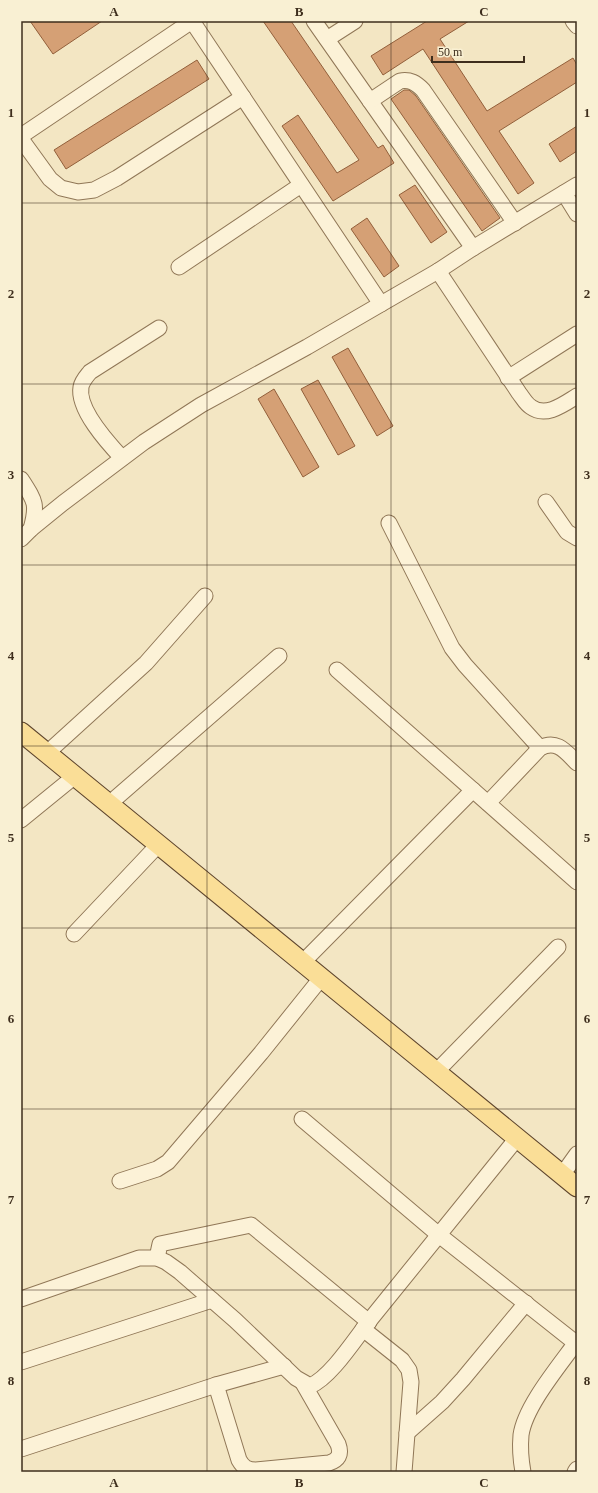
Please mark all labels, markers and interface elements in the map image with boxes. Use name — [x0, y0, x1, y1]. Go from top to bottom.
text: A — [109, 4, 119, 19]
text: B — [295, 4, 304, 19]
text: C — [479, 4, 489, 19]
scale bar — [432, 38, 524, 64]
text: 50 m — [438, 45, 463, 59]
text: 1 — [8, 105, 14, 120]
text: 1 — [584, 105, 590, 120]
text: 2 — [8, 286, 14, 301]
text: 2 — [584, 286, 590, 301]
text: 3 — [8, 467, 15, 482]
text: 3 — [584, 467, 591, 482]
text: 4 — [8, 648, 15, 663]
text: 4 — [584, 648, 591, 663]
text: 5 — [8, 830, 15, 845]
text: 5 — [584, 830, 591, 845]
text: 6 — [8, 1011, 15, 1026]
text: 6 — [584, 1011, 591, 1026]
text: 7 — [8, 1192, 15, 1207]
text: 7 — [584, 1192, 591, 1207]
text: 8 — [8, 1373, 15, 1388]
text: 8 — [584, 1373, 591, 1388]
text: A — [109, 1475, 119, 1490]
text: B — [295, 1475, 304, 1490]
text: C — [479, 1475, 489, 1490]

